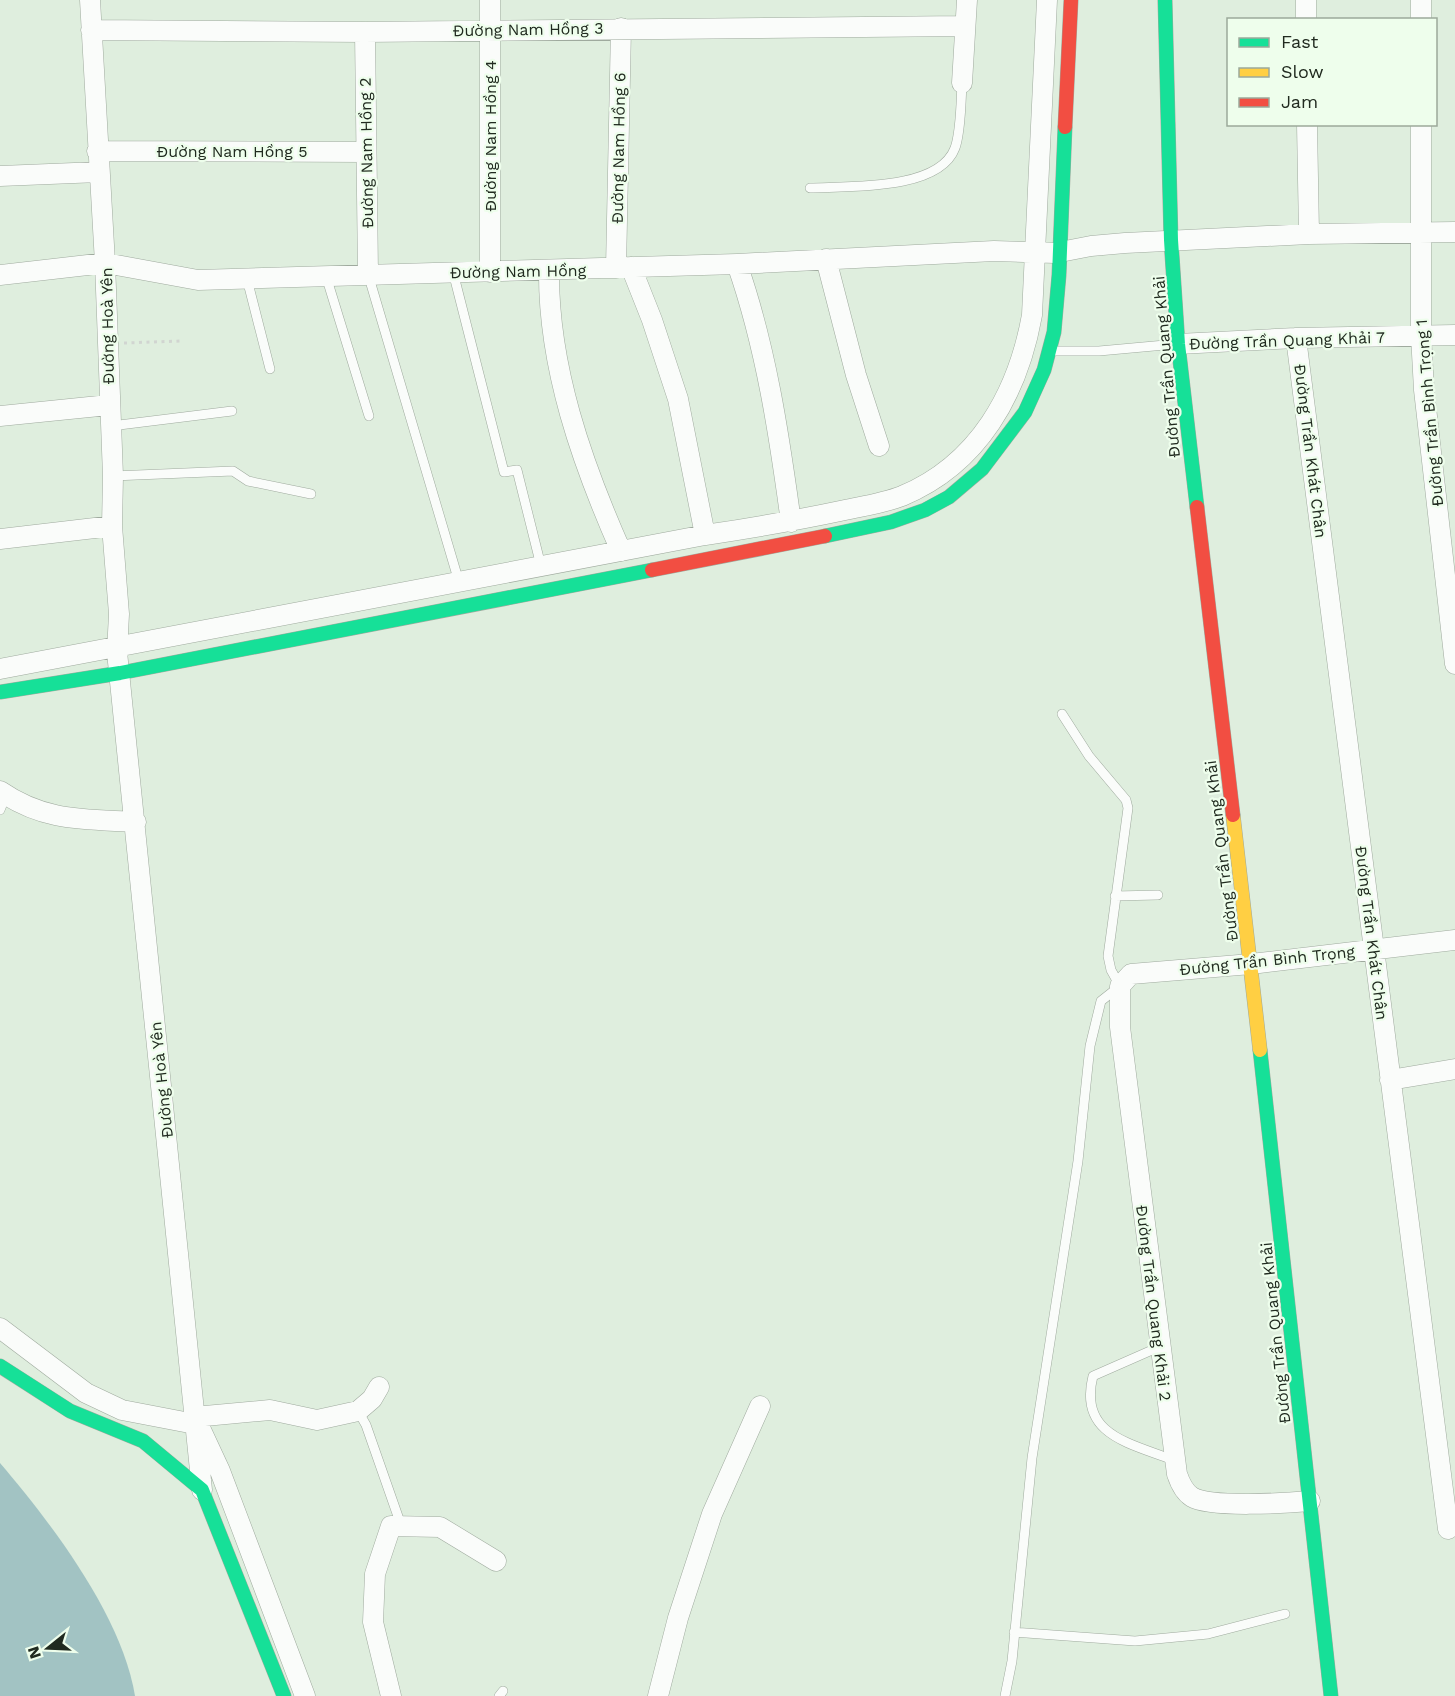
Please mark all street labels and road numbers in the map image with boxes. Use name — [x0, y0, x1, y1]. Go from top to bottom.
street label: Đường Nam Hồng 3 — [452, 19, 604, 40]
street label: Đường Nam Hồng 4 — [481, 60, 500, 212]
street label: Đường Nam Hồng 6 — [608, 72, 629, 224]
street label: Đường Nam Hồng 2 — [356, 77, 377, 229]
street label: Đường Nam Hồng 5 — [157, 142, 307, 161]
street label: Đường Nam Hồng — [450, 261, 587, 282]
street label: Đường Hoà Yên — [97, 267, 118, 385]
street label: Đường Trần Quang Khải — [1149, 275, 1184, 459]
street label: Đường Trần Bình Trọng 1 — [1412, 319, 1447, 507]
street label: Đường Trần Quang Khải 7 — [1189, 328, 1385, 353]
street label: Đường Trần Khát Chân — [1290, 363, 1331, 539]
street label: Đường Trần Quang Khải — [1201, 759, 1242, 943]
street label: Đường Trần Khát Chân — [1351, 845, 1392, 1021]
street label: Đường Trần Bình Trọng — [1178, 942, 1356, 979]
street label: Đường Hoà Yên — [146, 1021, 177, 1139]
street label: Đường Trần Quang Khải 2 — [1132, 1204, 1175, 1402]
street label: Đường Trần Quang Khải — [1257, 1241, 1294, 1425]

